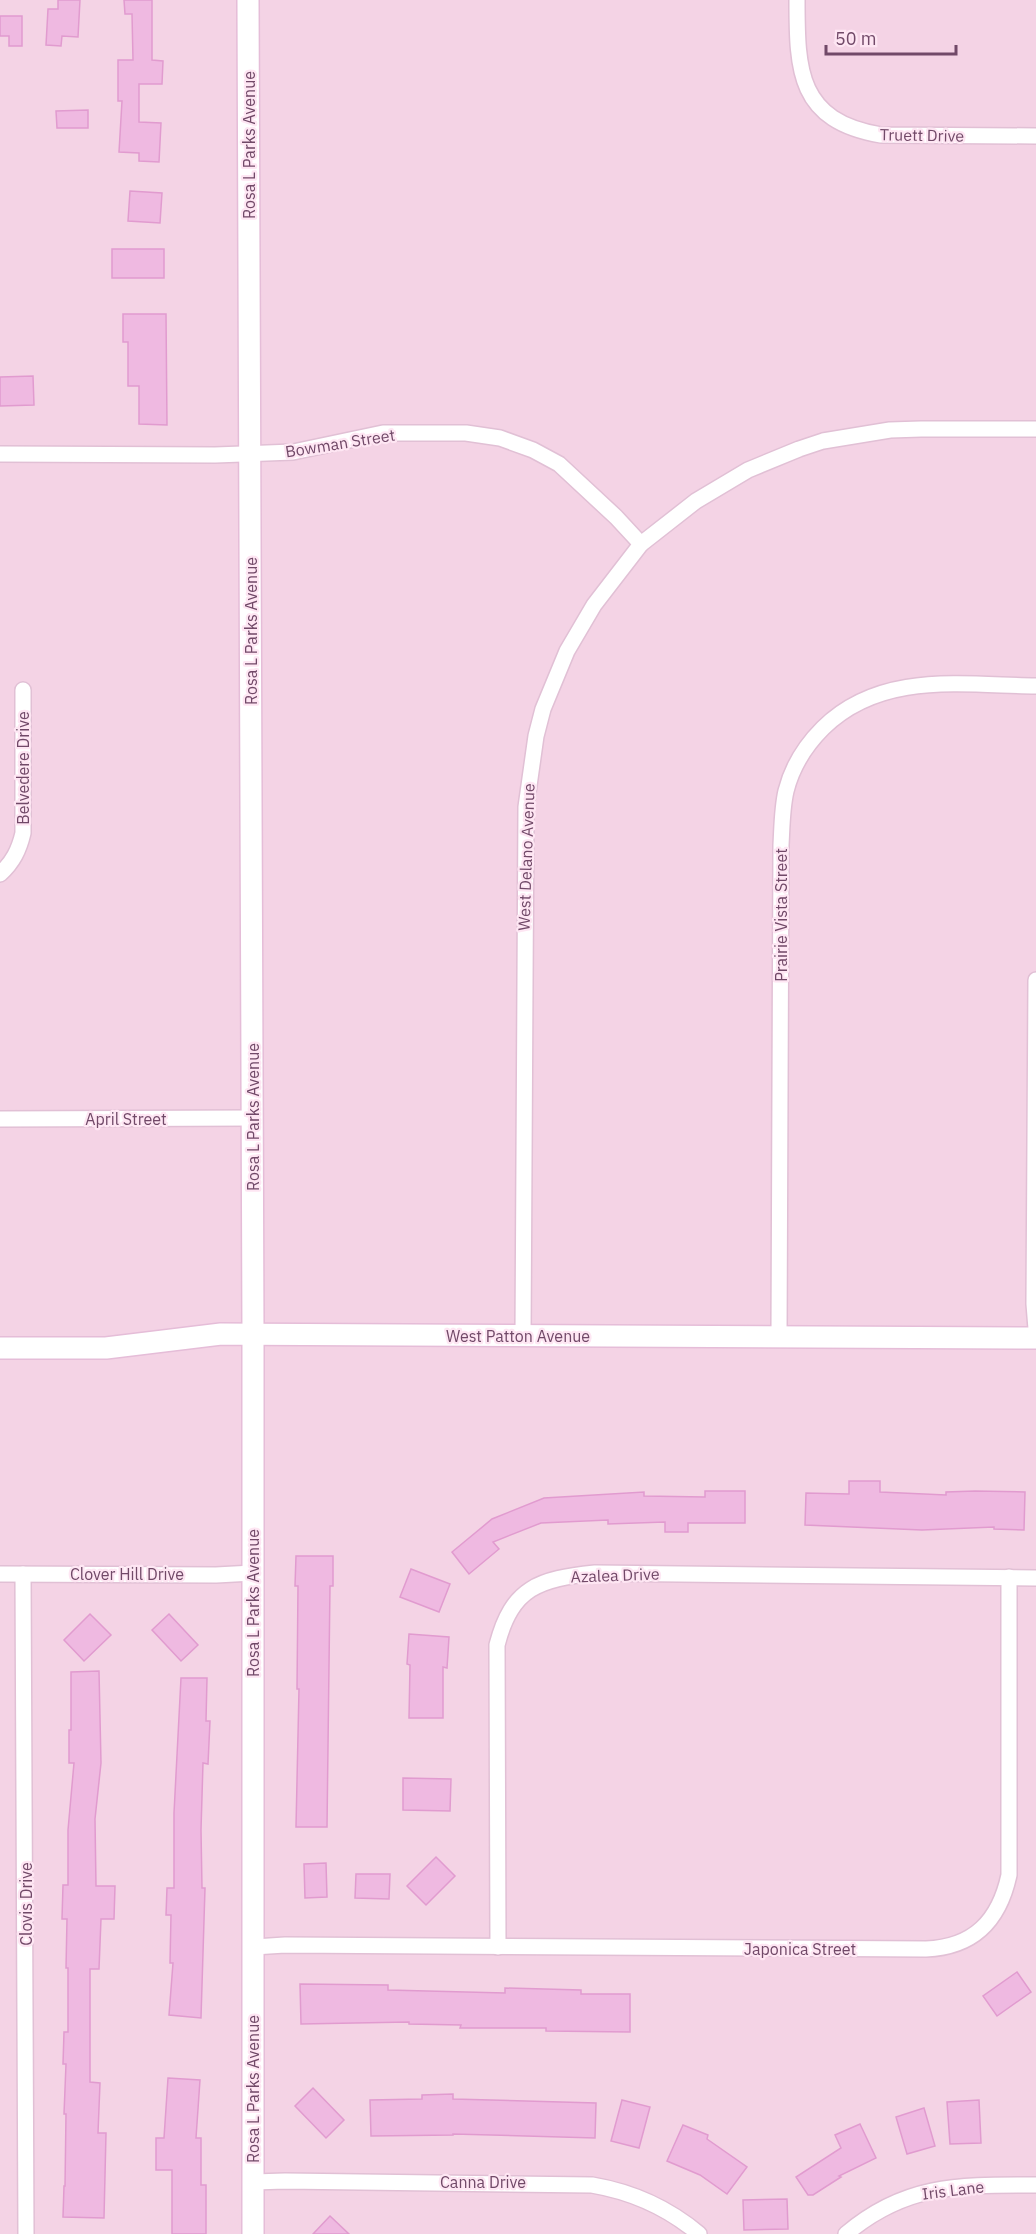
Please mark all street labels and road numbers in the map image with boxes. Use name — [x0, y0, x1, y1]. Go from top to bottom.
street label: Rosa L Parks Avenue — [239, 71, 259, 219]
street label: Truett Drive — [880, 124, 964, 146]
street label: Bowman Street — [284, 424, 396, 462]
street label: Rosa L Parks Avenue — [241, 557, 261, 705]
street label: Belvedere Drive — [13, 711, 33, 825]
street label: West Delano Avenue — [513, 783, 539, 931]
street label: Prairie Vista Street — [771, 848, 791, 982]
street label: Rosa L Parks Avenue — [243, 1043, 263, 1191]
street label: April Street — [85, 1109, 167, 1129]
street label: West Patton Avenue — [446, 1326, 590, 1346]
street label: Rosa L Parks Avenue — [243, 1529, 263, 1677]
street label: Azalea Drive — [570, 1563, 660, 1587]
street label: Clover Hill Drive — [70, 1564, 184, 1584]
street label: Clovis Drive — [16, 1862, 36, 1946]
street label: Japonica Street — [744, 1939, 856, 1959]
street label: Rosa L Parks Avenue — [243, 2015, 263, 2163]
street label: Canna Drive — [440, 2172, 526, 2192]
street label: Iris Lane — [921, 2176, 985, 2204]

